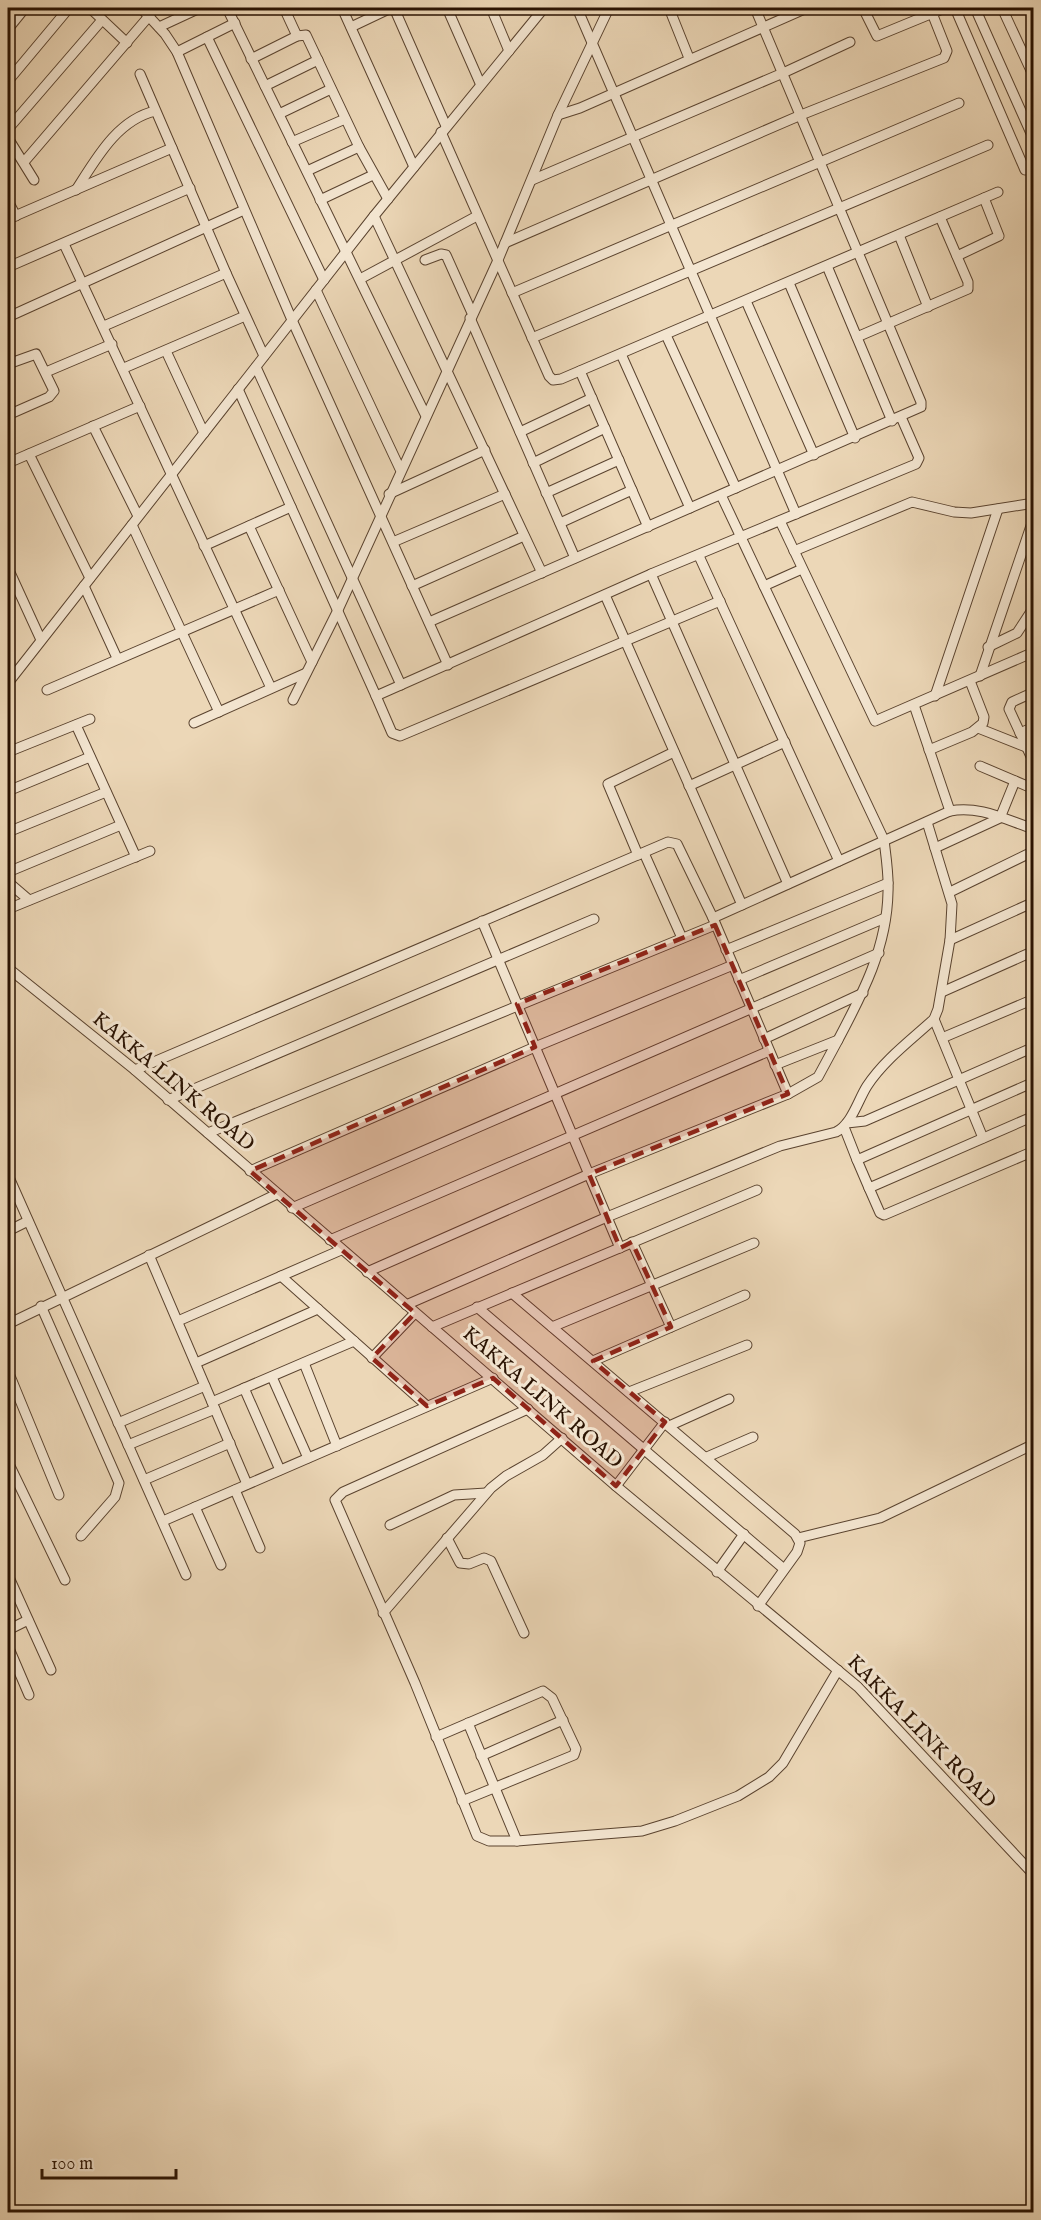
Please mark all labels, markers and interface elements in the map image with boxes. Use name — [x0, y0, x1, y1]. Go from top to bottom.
street label: KAKKA LINK ROAD — [86, 1006, 260, 1158]
street label: KAKKA LINK ROAD — [456, 1321, 628, 1475]
street label: KAKKA LINK ROAD — [840, 1649, 1002, 1815]
scale bar — [42, 2142, 176, 2180]
text: 100 m — [51, 2153, 93, 2176]

